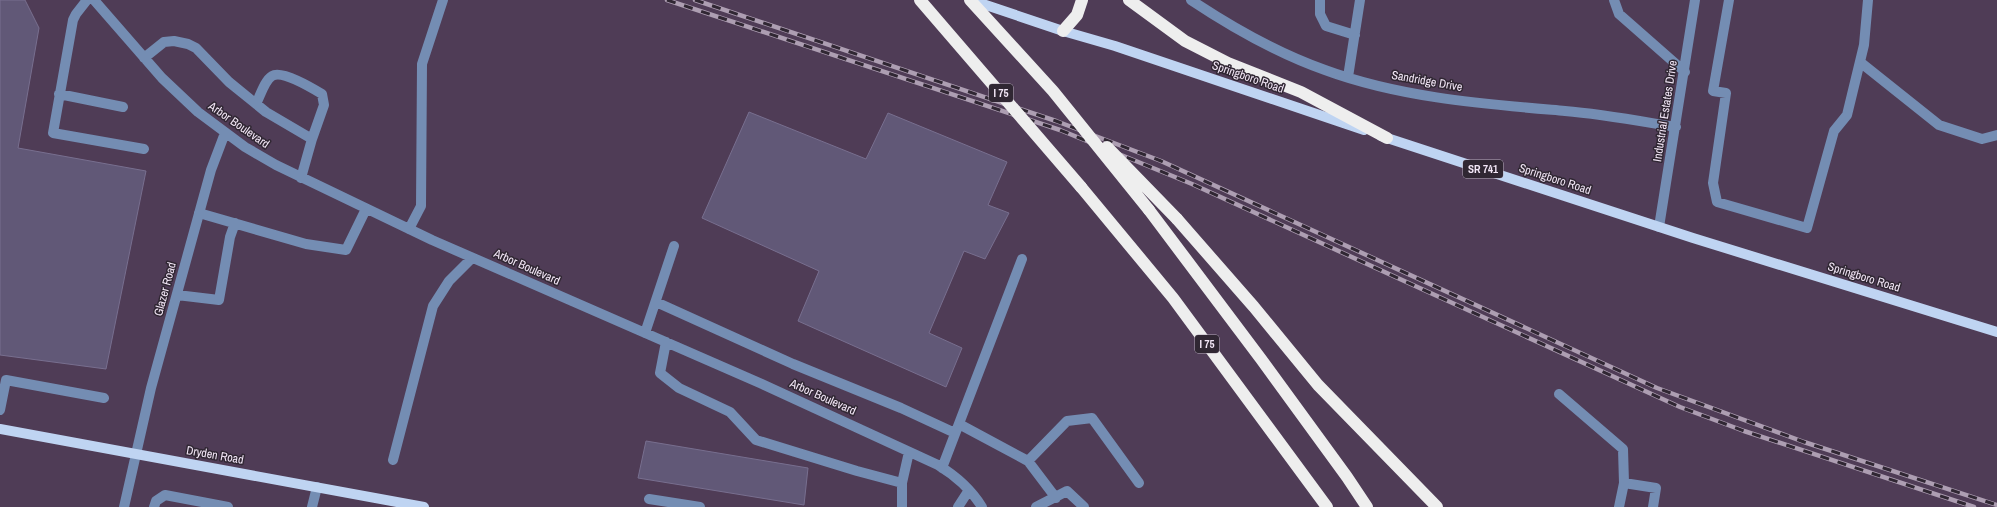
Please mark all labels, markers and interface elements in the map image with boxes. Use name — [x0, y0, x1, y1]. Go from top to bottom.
street label: Springboro Road — [1210, 57, 1286, 97]
street label: Industrial Estates Drive — [1649, 59, 1681, 163]
street label: Sandridge Drive — [1390, 67, 1464, 95]
road number: I 75 — [989, 84, 1013, 102]
street label: Arbor Boulevard — [204, 97, 273, 152]
road number: SR 741 — [1463, 160, 1503, 178]
street label: Springboro Road — [1517, 160, 1593, 198]
street label: Arbor Boulevard — [490, 245, 563, 289]
street label: Springboro Road — [1826, 258, 1902, 296]
street label: Glazer Road — [150, 260, 180, 318]
road number: I 75 — [1195, 335, 1219, 353]
street label: Arbor Boulevard — [786, 375, 859, 419]
street label: Dryden Road — [185, 442, 245, 468]

